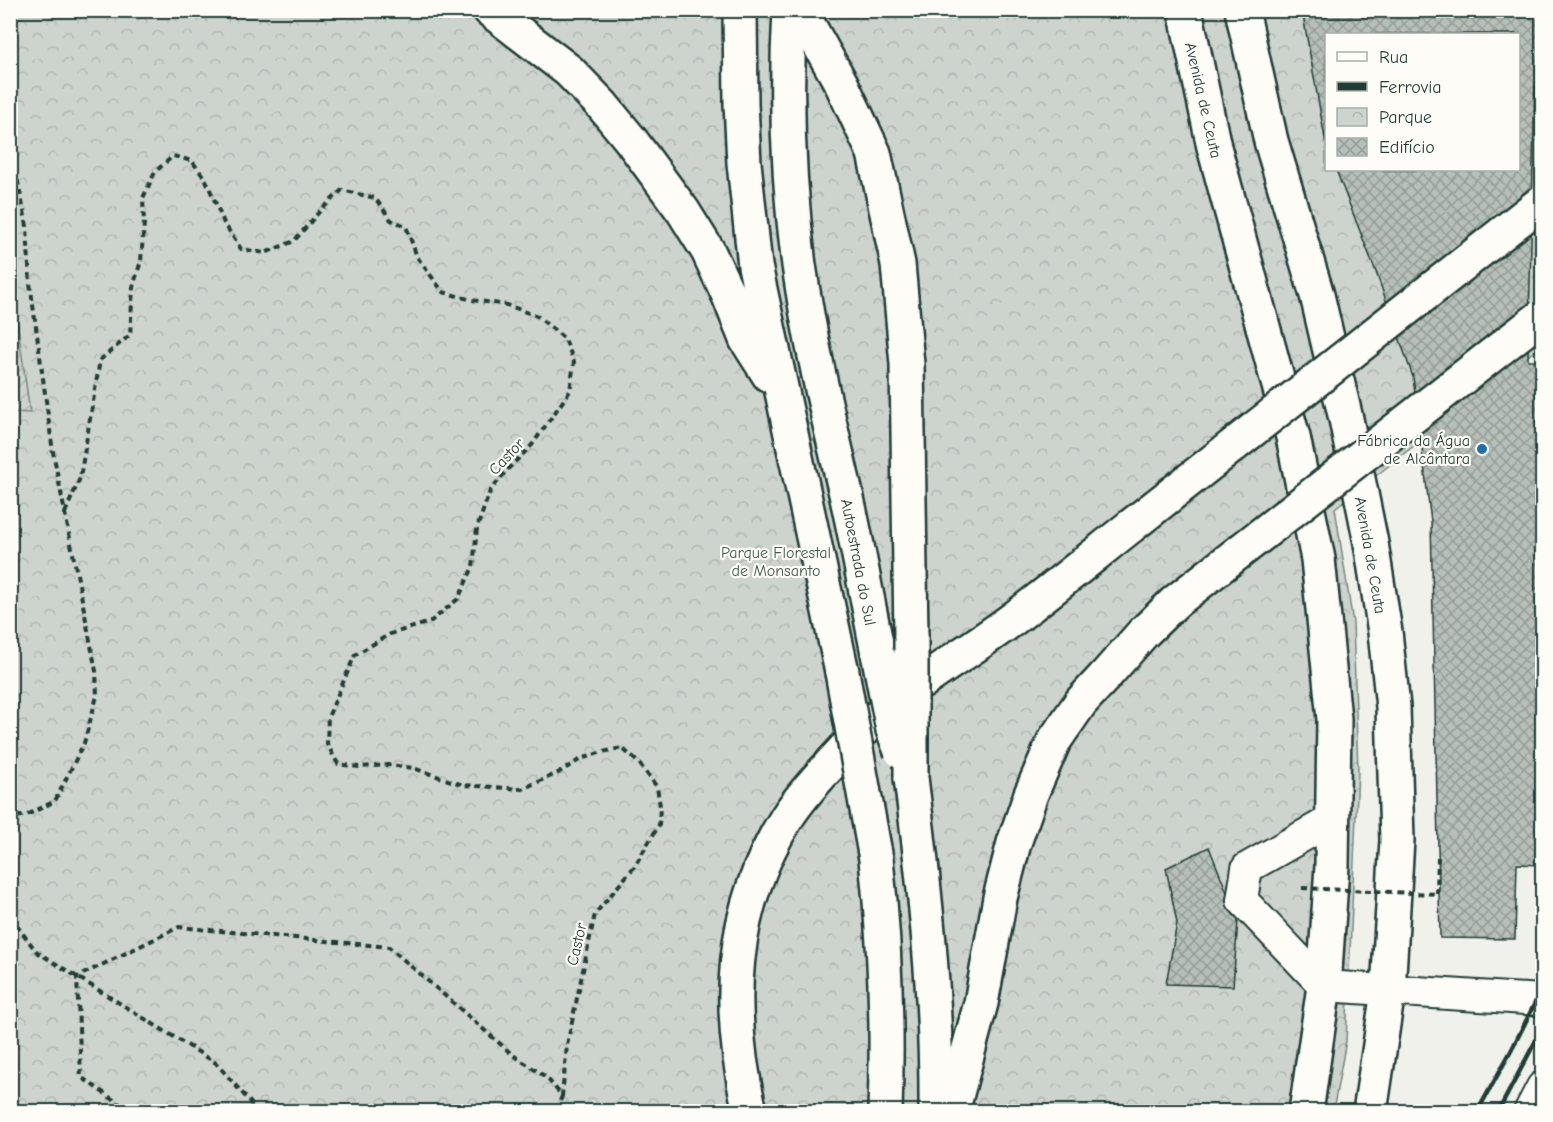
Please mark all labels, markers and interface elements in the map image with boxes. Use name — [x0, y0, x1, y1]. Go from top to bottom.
legend — [1325, 33, 1520, 171]
street label: Avenida de Ceuta — [1181, 40, 1225, 160]
text: Rua — [1379, 47, 1408, 68]
text: Ferrovia — [1379, 77, 1442, 98]
text: Parque — [1379, 107, 1432, 128]
text: Edifício — [1379, 137, 1435, 158]
place label: Fábrica da Água de Alcântara — [1357, 431, 1470, 468]
street label: Castor — [485, 434, 529, 479]
marker: Fábrica da Água de Alcântara — [1475, 442, 1489, 456]
street label: Avenida de Ceuta — [1351, 495, 1389, 615]
street label: Autoestrada do Sul — [837, 497, 879, 627]
park label: Parque Florestal de Monsanto — [721, 544, 831, 580]
street label: Castor — [563, 920, 591, 968]

